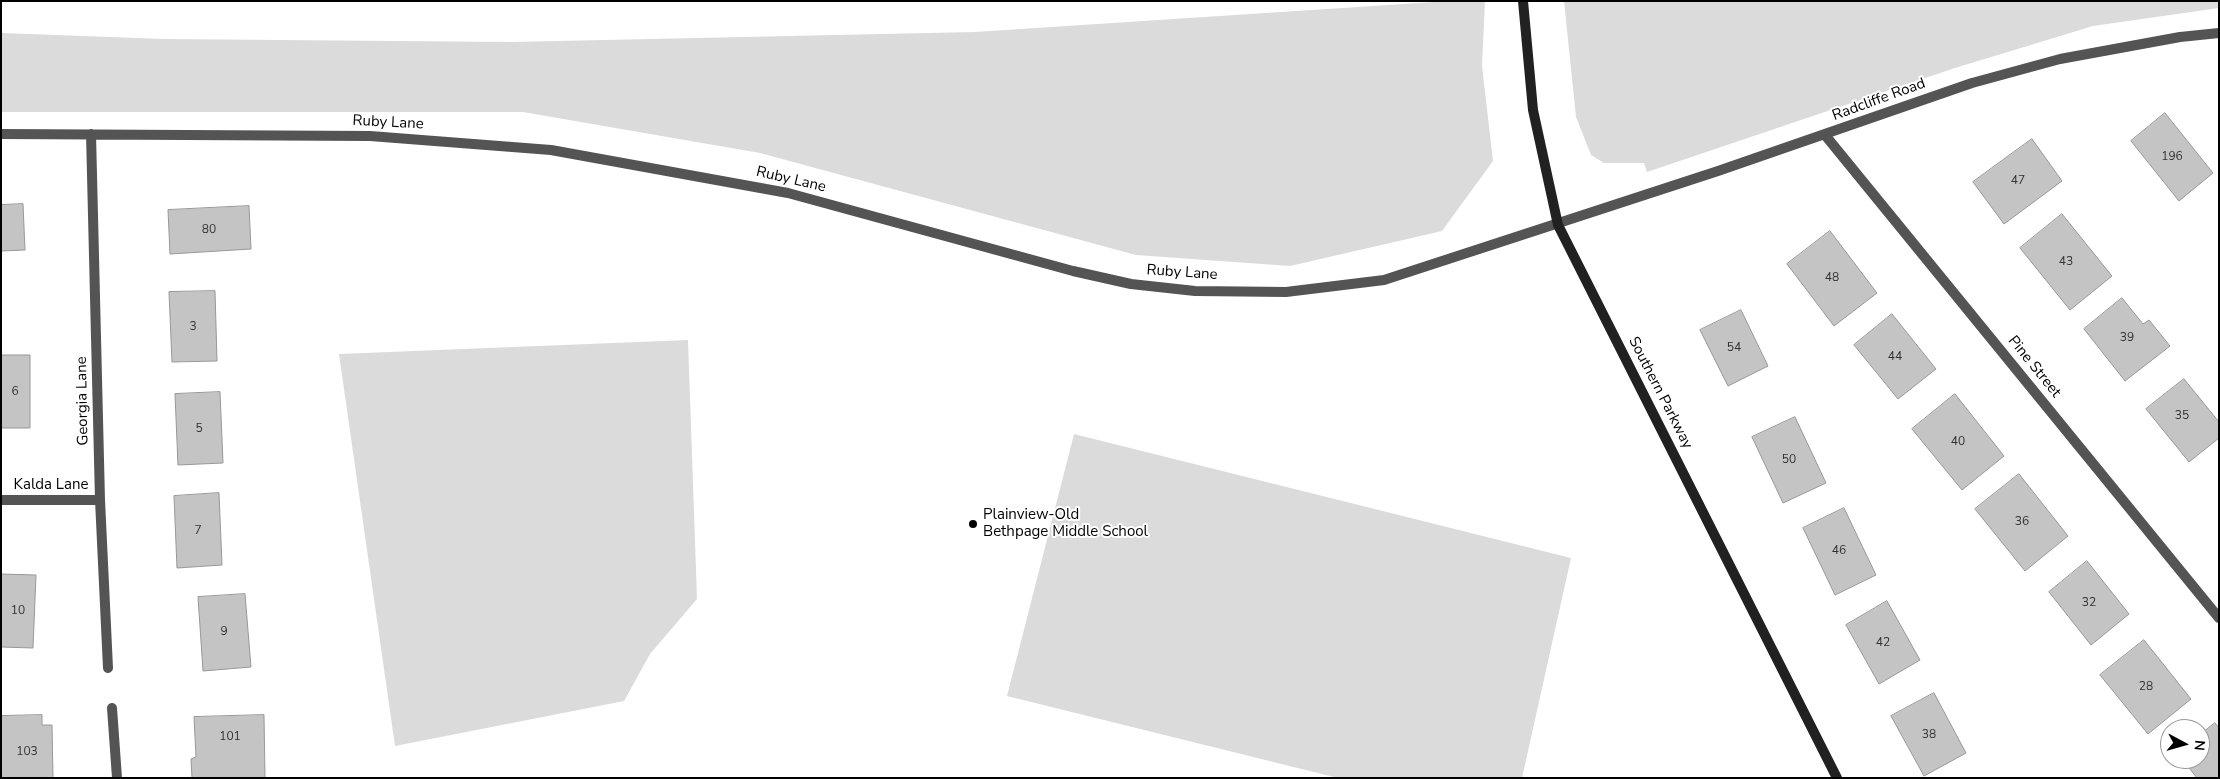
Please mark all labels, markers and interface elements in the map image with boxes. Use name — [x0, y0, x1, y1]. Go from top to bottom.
street label: Radcliffe Road — [1830, 75, 1928, 125]
street label: Ruby Lane — [352, 112, 424, 134]
house number: 196 — [2161, 150, 2183, 164]
street label: Ruby Lane — [754, 163, 828, 197]
house number: 47 — [2011, 174, 2025, 188]
house number: 80 — [202, 223, 216, 237]
house number: 43 — [2059, 255, 2073, 269]
street label: Ruby Lane — [1146, 262, 1218, 284]
house number: 48 — [1825, 271, 1839, 285]
house number: 3 — [189, 320, 197, 334]
house number: 39 — [2120, 331, 2134, 345]
street label: Pine Street — [2004, 332, 2064, 402]
street label: Southern Parkway — [1624, 334, 1696, 452]
house number: 54 — [1727, 341, 1741, 355]
house number: 44 — [1888, 350, 1902, 364]
street label: Georgia Lane — [73, 356, 93, 446]
house number: 6 — [11, 385, 19, 399]
house number: 35 — [2175, 409, 2189, 423]
house number: 5 — [195, 422, 203, 436]
house number: 40 — [1951, 435, 1965, 449]
house number: 50 — [1782, 453, 1796, 467]
street label: Kalda Lane — [14, 476, 88, 494]
place label: Plainview-Old Bethpage Middle School — [983, 506, 1148, 541]
house number: 36 — [2015, 515, 2029, 529]
marker: Plainview-Old Bethpage Middle School — [967, 518, 979, 530]
house number: 7 — [194, 524, 202, 538]
house number: 46 — [1832, 544, 1846, 558]
house number: 32 — [2082, 596, 2096, 610]
house number: 10 — [11, 604, 25, 618]
house number: 9 — [220, 625, 228, 639]
house number: 42 — [1876, 636, 1890, 650]
house number: 28 — [2139, 680, 2153, 694]
north arrow — [2160, 719, 2210, 769]
house number: 38 — [1922, 728, 1936, 742]
house number: 101 — [219, 730, 241, 744]
text: N — [2189, 739, 2209, 752]
house number: 103 — [16, 745, 38, 759]

